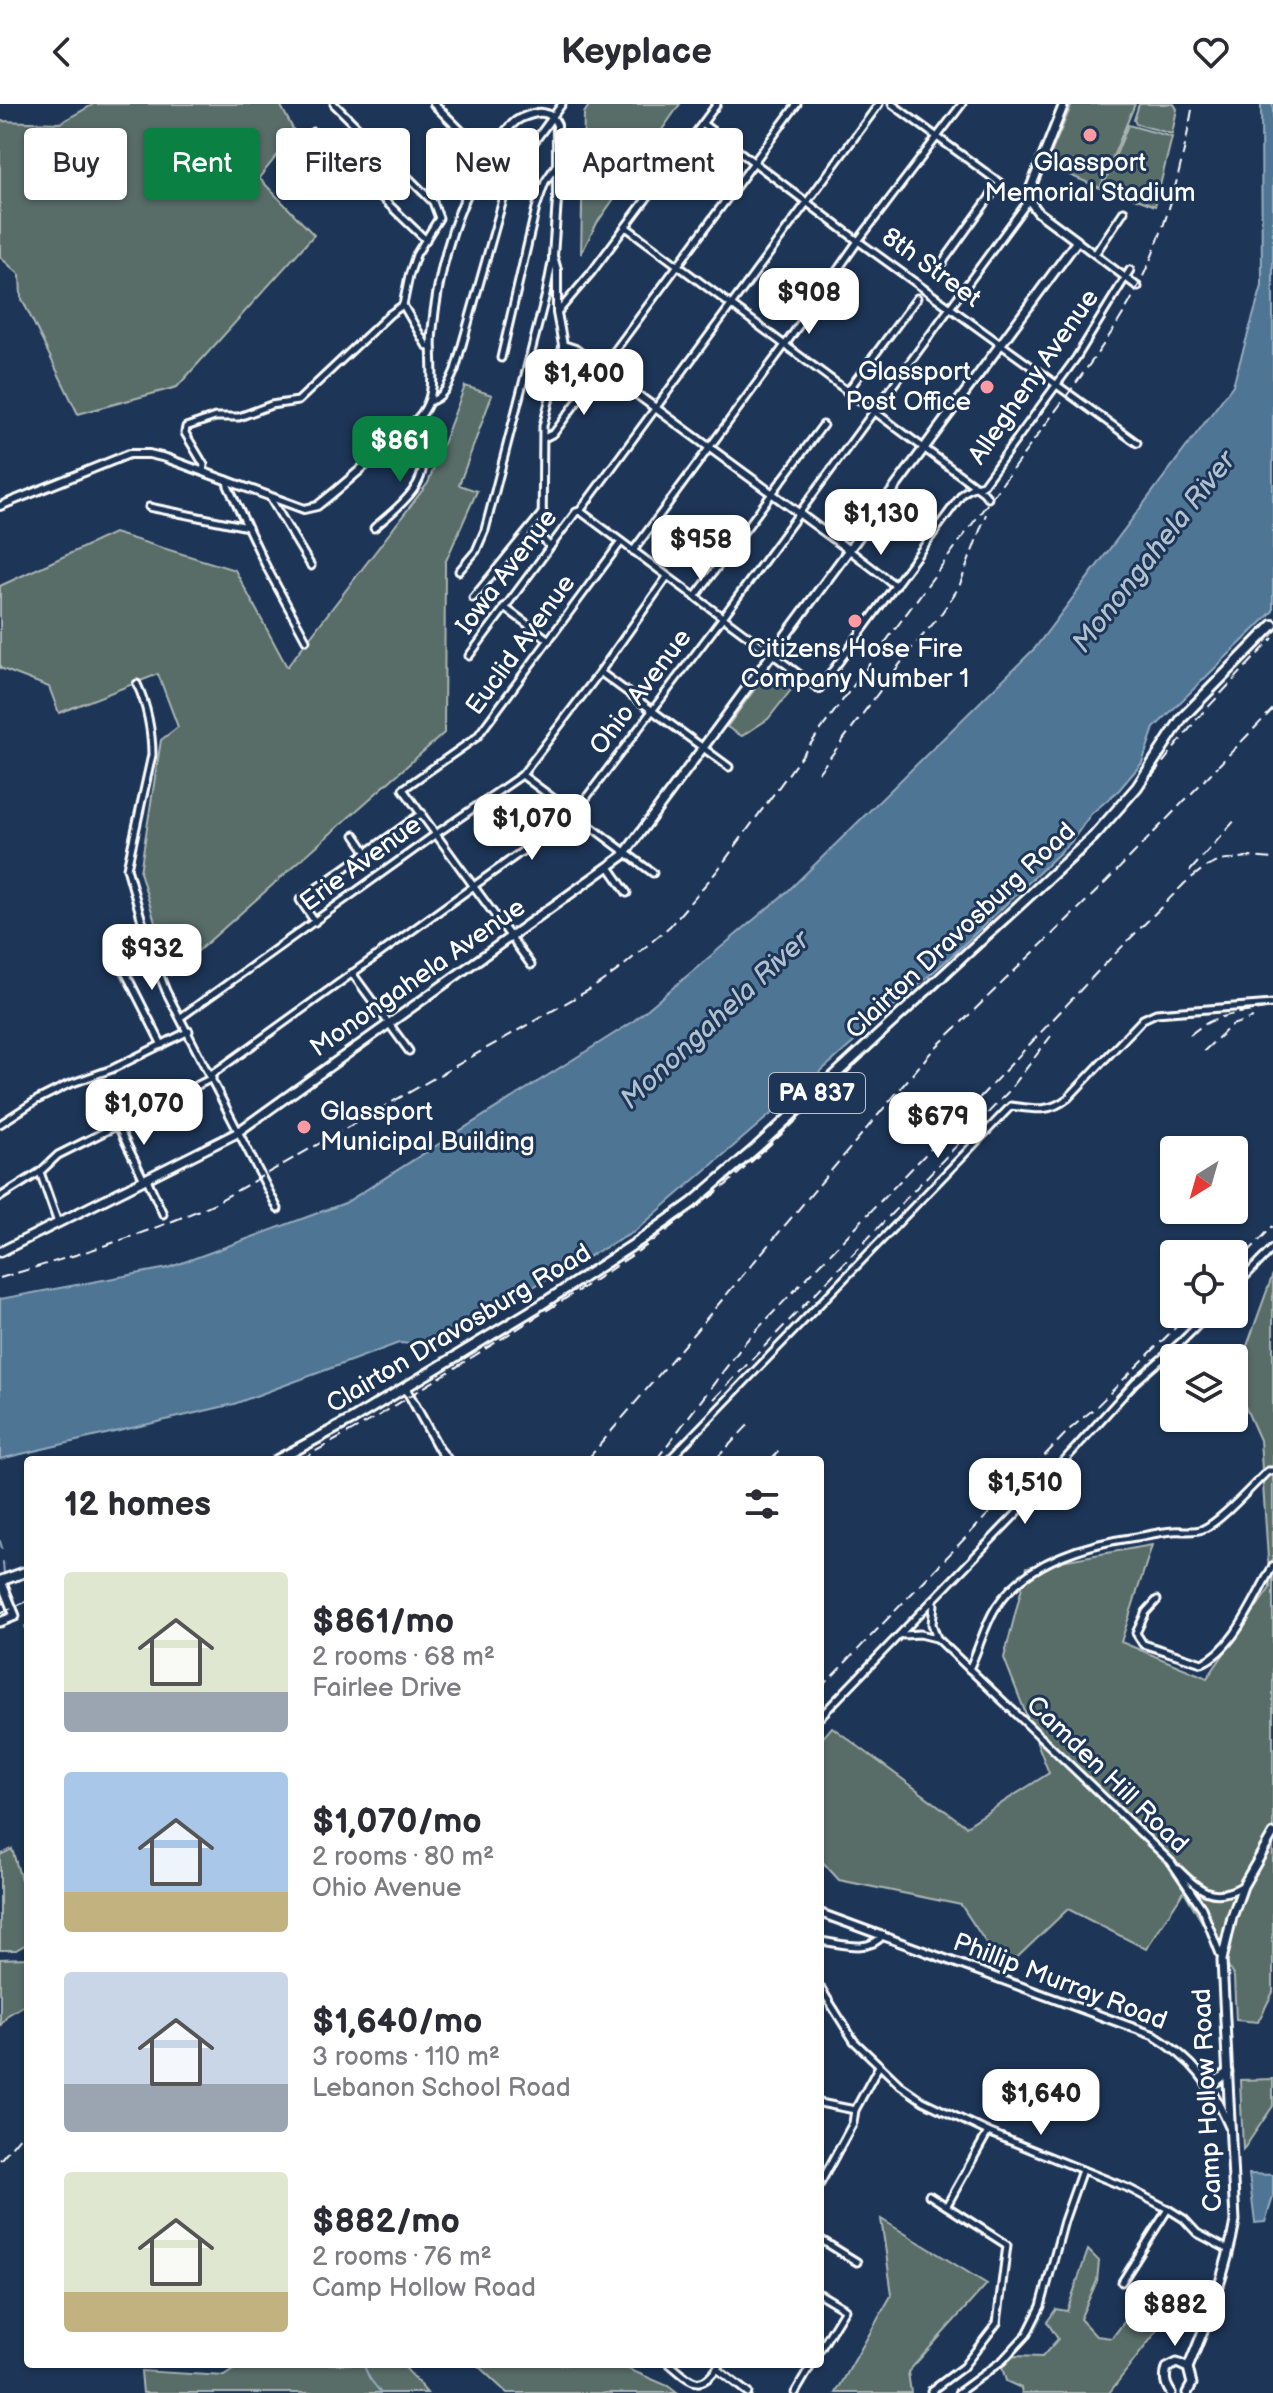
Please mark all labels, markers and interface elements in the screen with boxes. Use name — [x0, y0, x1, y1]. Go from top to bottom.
icon: back — [40, 30, 84, 74]
icon: heart — [1189, 30, 1233, 74]
text: Keyplace — [561, 31, 712, 74]
marker: Glassport Memorial Stadium — [1081, 126, 1099, 144]
chip: Buy — [24, 128, 127, 200]
chip: Rent — [143, 128, 260, 200]
chip: Filters — [276, 128, 410, 200]
chip: New — [426, 128, 539, 200]
chip: Apartment — [555, 128, 743, 200]
place label: Glassport Memorial Stadium — [984, 148, 1196, 209]
street label: 8th Street — [875, 222, 987, 314]
pin: $908 — [762, 268, 856, 336]
text: $908 — [777, 278, 841, 309]
street label: Allegheny Avenue — [962, 284, 1106, 470]
pin: $1,400 — [519, 349, 649, 417]
place label: Glassport Post Office — [845, 357, 971, 418]
text: $1,400 — [543, 359, 625, 390]
marker: Glassport Post Office — [978, 378, 996, 396]
pin: $861 — [353, 416, 447, 484]
text: $861 — [370, 426, 430, 457]
water label: Monongahela River — [1065, 443, 1244, 659]
pin: $1,130 — [816, 489, 946, 557]
text: $1,130 — [843, 499, 919, 530]
street label: Iowa Avenue — [450, 503, 564, 641]
pin: $958 — [654, 515, 748, 583]
text: $958 — [670, 525, 733, 556]
street label: Euclid Avenue — [460, 569, 582, 721]
marker: Citizens Hose Fire Company Number 1 — [846, 612, 864, 630]
street label: Ohio Avenue — [584, 623, 698, 761]
place label: Citizens Hose Fire Company Number 1 — [741, 634, 969, 695]
pin: $1,070 — [467, 794, 597, 862]
text: $1,070 — [492, 804, 572, 835]
street label: Erie Avenue — [294, 810, 428, 918]
street label: Clairton Dravosburg Road — [840, 816, 1082, 1046]
street label: Monongahela Avenue — [304, 892, 532, 1064]
water label: Monongahela River — [614, 923, 818, 1116]
pin: $932 — [105, 924, 199, 992]
text: $932 — [120, 934, 184, 965]
road number: PA 837 — [769, 1073, 865, 1113]
pin: $1,070 — [79, 1079, 209, 1147]
text: $1,070 — [104, 1089, 184, 1120]
pin: $679 — [891, 1092, 985, 1160]
place label: Glassport Municipal Building — [320, 1097, 535, 1158]
text: $679 — [907, 1102, 969, 1133]
marker: Glassport Municipal Building — [295, 1118, 313, 1136]
north arrow — [1160, 1136, 1248, 1224]
map controls — [1160, 1136, 1248, 1432]
street label: Clairton Dravosburg Road — [321, 1238, 597, 1420]
button: locate — [1160, 1240, 1248, 1328]
button: layers — [1160, 1344, 1248, 1432]
pin: $1,510 — [960, 1458, 1090, 1526]
text: $1,510 — [987, 1468, 1063, 1499]
icon: filters — [740, 1482, 784, 1526]
text: 12 homes — [64, 1484, 211, 1525]
text: $861/mo — [312, 1601, 454, 1642]
icon: home — [128, 1604, 224, 1700]
text: 2 rooms · 68 m² — [312, 1642, 495, 1673]
text: Fairlee Drive — [312, 1673, 462, 1704]
street label: Camden Hill Road — [1020, 1690, 1194, 1860]
text: $1,070/mo — [312, 1801, 482, 1842]
icon: home — [128, 1804, 224, 1900]
text: 2 rooms · 80 m² — [312, 1842, 494, 1873]
text: Ohio Avenue — [312, 1873, 461, 1904]
street label: Phillip Murray Road — [949, 1927, 1171, 2037]
street label: Camp Hollow Road — [1187, 1987, 1229, 2213]
text: $1,640/mo — [312, 2001, 482, 2042]
icon: home — [128, 2004, 224, 2100]
text: 3 rooms · 110 m² — [312, 2042, 500, 2073]
pin: $1,640 — [976, 2069, 1106, 2137]
text: Lebanon School Road — [312, 2073, 571, 2104]
text: $1,640 — [1000, 2079, 1082, 2110]
text: $882/mo — [312, 2201, 460, 2242]
icon: home — [128, 2204, 224, 2300]
text: 2 rooms · 76 m² — [312, 2242, 492, 2273]
text: Camp Hollow Road — [312, 2273, 536, 2304]
pin: $882 — [1128, 2280, 1222, 2348]
text: $882 — [1143, 2290, 1207, 2321]

